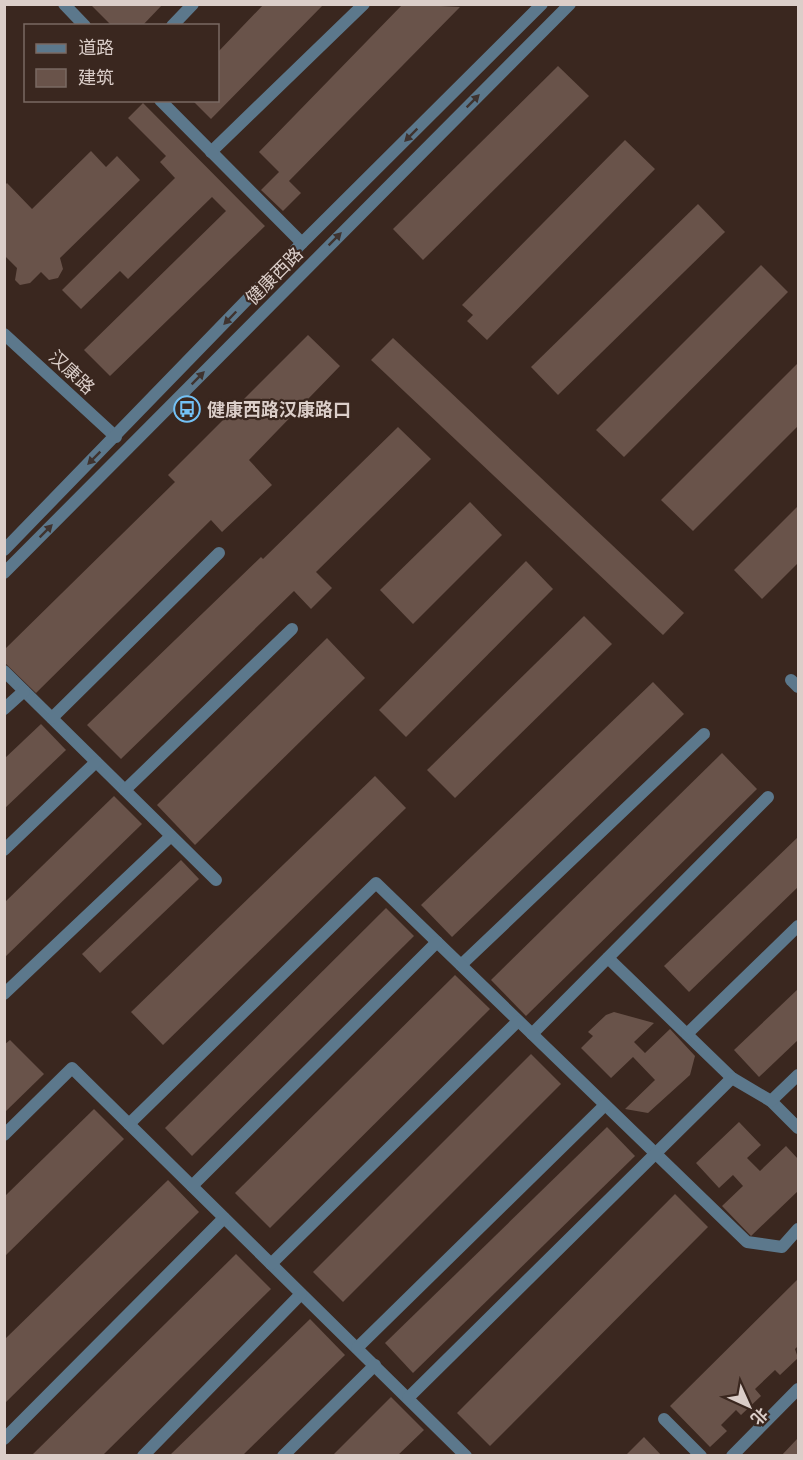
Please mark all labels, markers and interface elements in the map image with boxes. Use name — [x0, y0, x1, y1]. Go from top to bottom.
legend — [24, 24, 219, 102]
text: 道路 — [78, 37, 114, 58]
text: 建筑 — [78, 67, 114, 88]
one-way arrow — [466, 95, 480, 109]
one-way arrow — [405, 127, 419, 141]
one-way arrow — [328, 233, 342, 247]
street label: 健康西路 — [241, 243, 307, 309]
one-way arrow — [223, 311, 237, 326]
street label: 汉康路 — [45, 346, 99, 398]
one-way arrow — [191, 370, 205, 385]
bus stop icon: 健康西路汉康路口 — [172, 394, 202, 424]
place label: 健康西路汉康路口 — [207, 399, 351, 420]
one-way arrow — [88, 451, 102, 465]
one-way arrow — [38, 524, 53, 538]
north arrow — [719, 1376, 779, 1436]
text: 北 — [747, 1404, 772, 1429]

